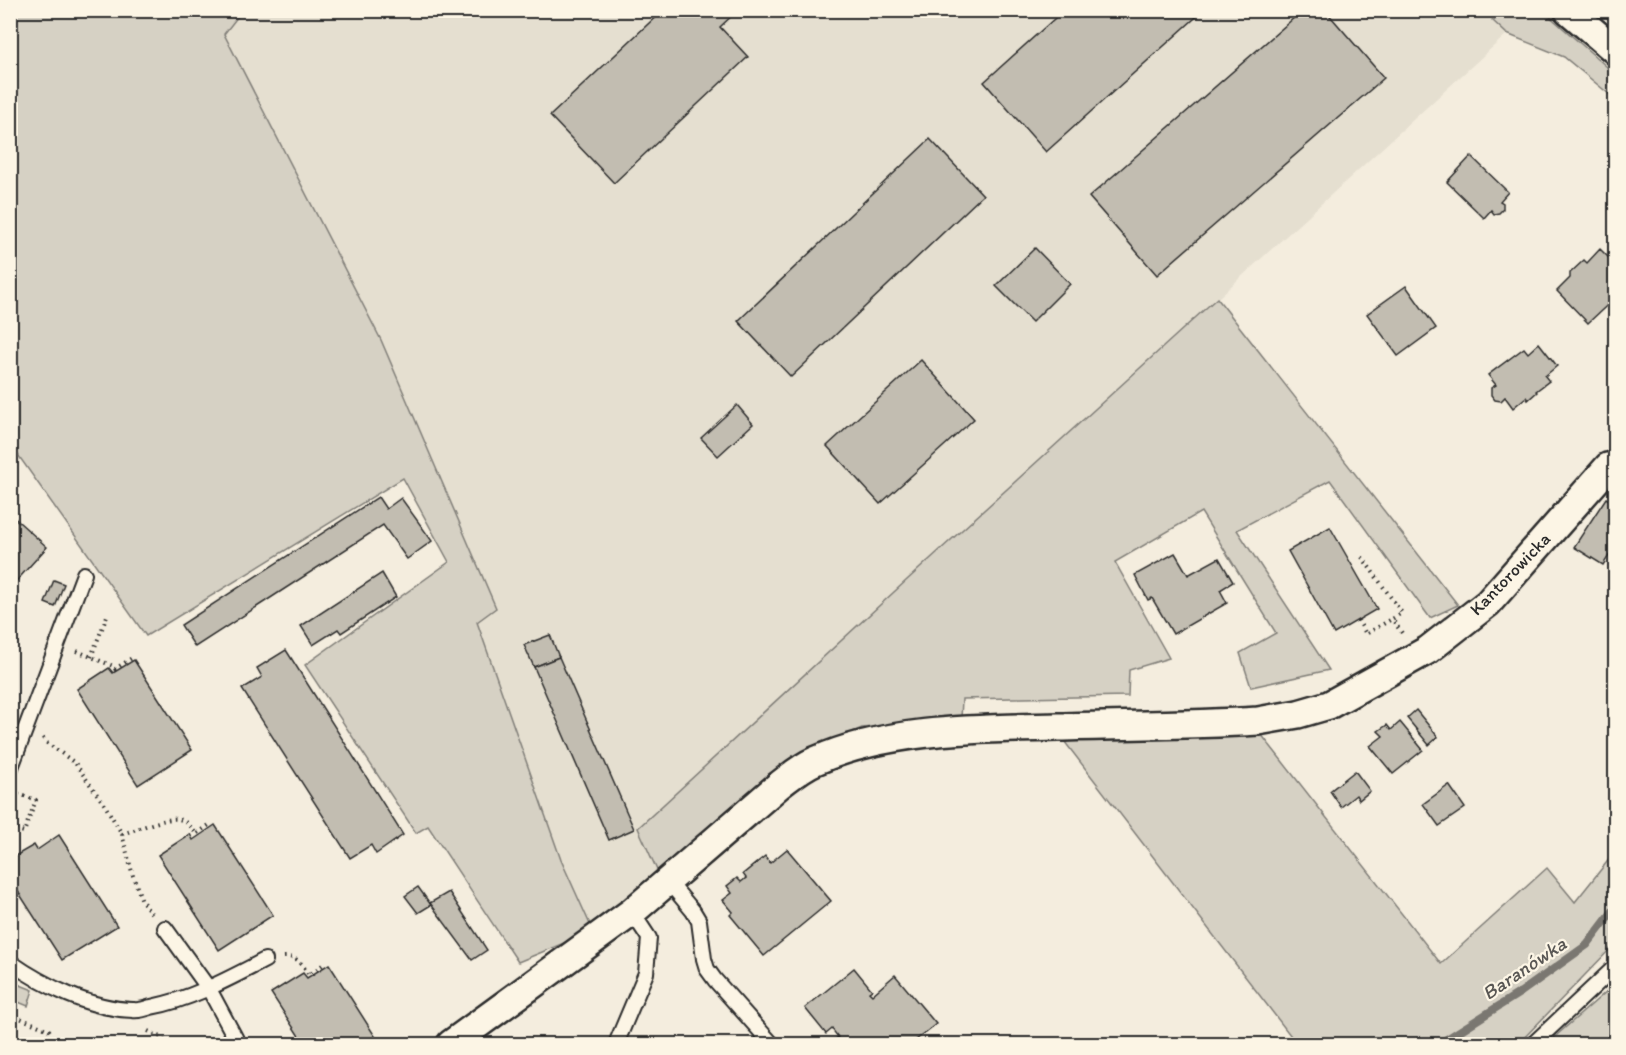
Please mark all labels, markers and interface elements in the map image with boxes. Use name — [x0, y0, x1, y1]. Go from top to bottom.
street label: Kantorowicka — [1465, 528, 1555, 620]
water label: Baranówka — [1477, 931, 1571, 1005]

